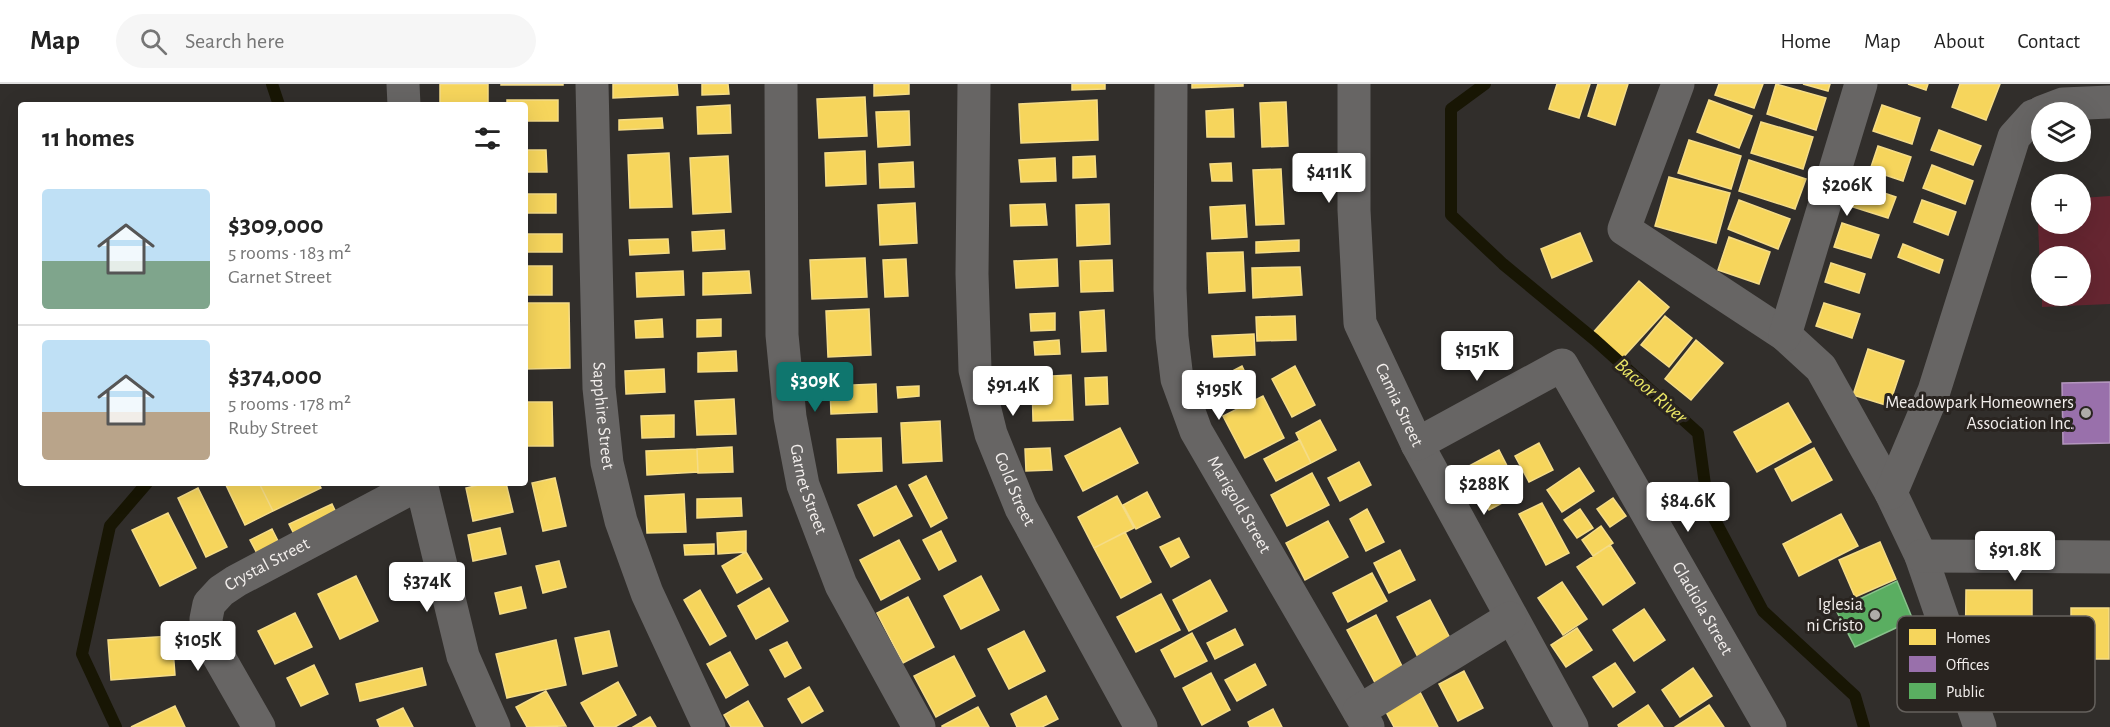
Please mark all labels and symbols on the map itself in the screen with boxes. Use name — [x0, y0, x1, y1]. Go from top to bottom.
pin: $411K — [1287, 153, 1371, 204]
pin: $206K — [1805, 166, 1889, 217]
pin: $151K — [1435, 331, 1519, 382]
water label: Bacoor River — [1611, 355, 1691, 428]
street label: Camia Street — [1371, 361, 1426, 450]
street label: Sapphire Street — [589, 362, 617, 472]
pin: $309K — [773, 362, 857, 413]
pin: $91.4K — [964, 366, 1062, 417]
pin: $195K — [1177, 370, 1261, 421]
place label: Meadowpark Homeowners Association Inc. — [1885, 394, 2074, 433]
marker: Meadowpark Homeowners Association Inc. — [2079, 406, 2093, 420]
street label: Garnet Street — [786, 443, 830, 537]
street label: Gold Street — [990, 450, 1038, 530]
street label: Marigold Street — [1204, 453, 1274, 557]
pin: $288K — [1442, 465, 1526, 516]
pin: $84.6K — [1639, 482, 1737, 533]
pin: $91.8K — [1966, 531, 2064, 582]
street label: Crystal Street — [222, 535, 313, 595]
street label: Gladiola Street — [1668, 559, 1736, 658]
pin: $374K — [385, 562, 469, 613]
place label: Iglesia ni Cristo — [1806, 596, 1863, 635]
marker: Iglesia ni Cristo — [1868, 608, 1882, 622]
legend — [1897, 616, 2095, 712]
pin: $105K — [156, 621, 240, 672]
text: Homes — [1946, 630, 1990, 646]
text: Offices — [1946, 657, 1989, 673]
text: Public — [1946, 684, 1984, 700]

